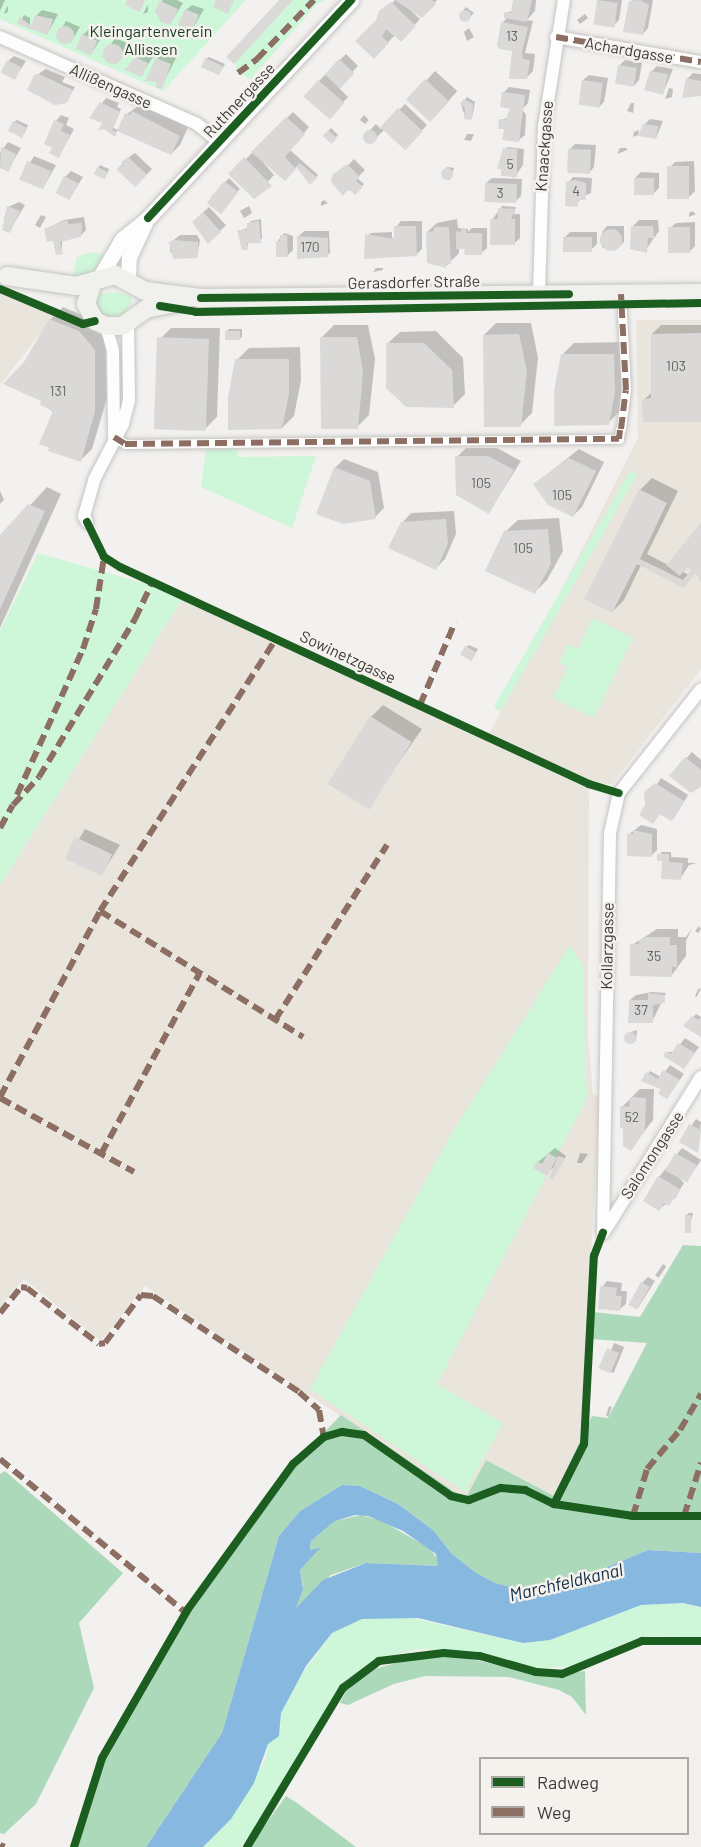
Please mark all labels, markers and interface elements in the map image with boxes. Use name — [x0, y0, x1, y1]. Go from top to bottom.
park label: Kleingartenverein Allissen — [90, 21, 212, 59]
house number: 13 — [506, 28, 518, 44]
street label: Achardgasse — [583, 33, 675, 67]
street label: Ruthnergasse — [199, 58, 279, 142]
street label: Allißengasse — [67, 59, 155, 113]
street label: Knaackgasse — [531, 100, 557, 192]
house number: 5 — [506, 156, 514, 172]
house number: 4 — [572, 183, 580, 199]
house number: 3 — [496, 185, 504, 201]
house number: 170 — [300, 239, 320, 255]
street label: Gerasdorfer Straße — [348, 271, 480, 293]
house number: 103 — [666, 358, 686, 374]
house number: 131 — [50, 383, 66, 399]
house number: 105 — [471, 475, 491, 491]
house number: 105 — [552, 487, 572, 503]
house number: 105 — [513, 540, 533, 556]
street label: Sowinetzgasse — [297, 626, 399, 688]
street label: Kollarzgasse — [597, 902, 617, 990]
house number: 35 — [647, 948, 661, 964]
house number: 37 — [634, 1002, 648, 1018]
street label: Salomongasse — [617, 1108, 687, 1202]
house number: 52 — [625, 1109, 639, 1125]
water label: Marchfeldkanal — [507, 1558, 625, 1606]
legend — [479, 1757, 689, 1835]
text: Radweg — [537, 1771, 599, 1793]
text: Weg — [537, 1801, 571, 1823]

